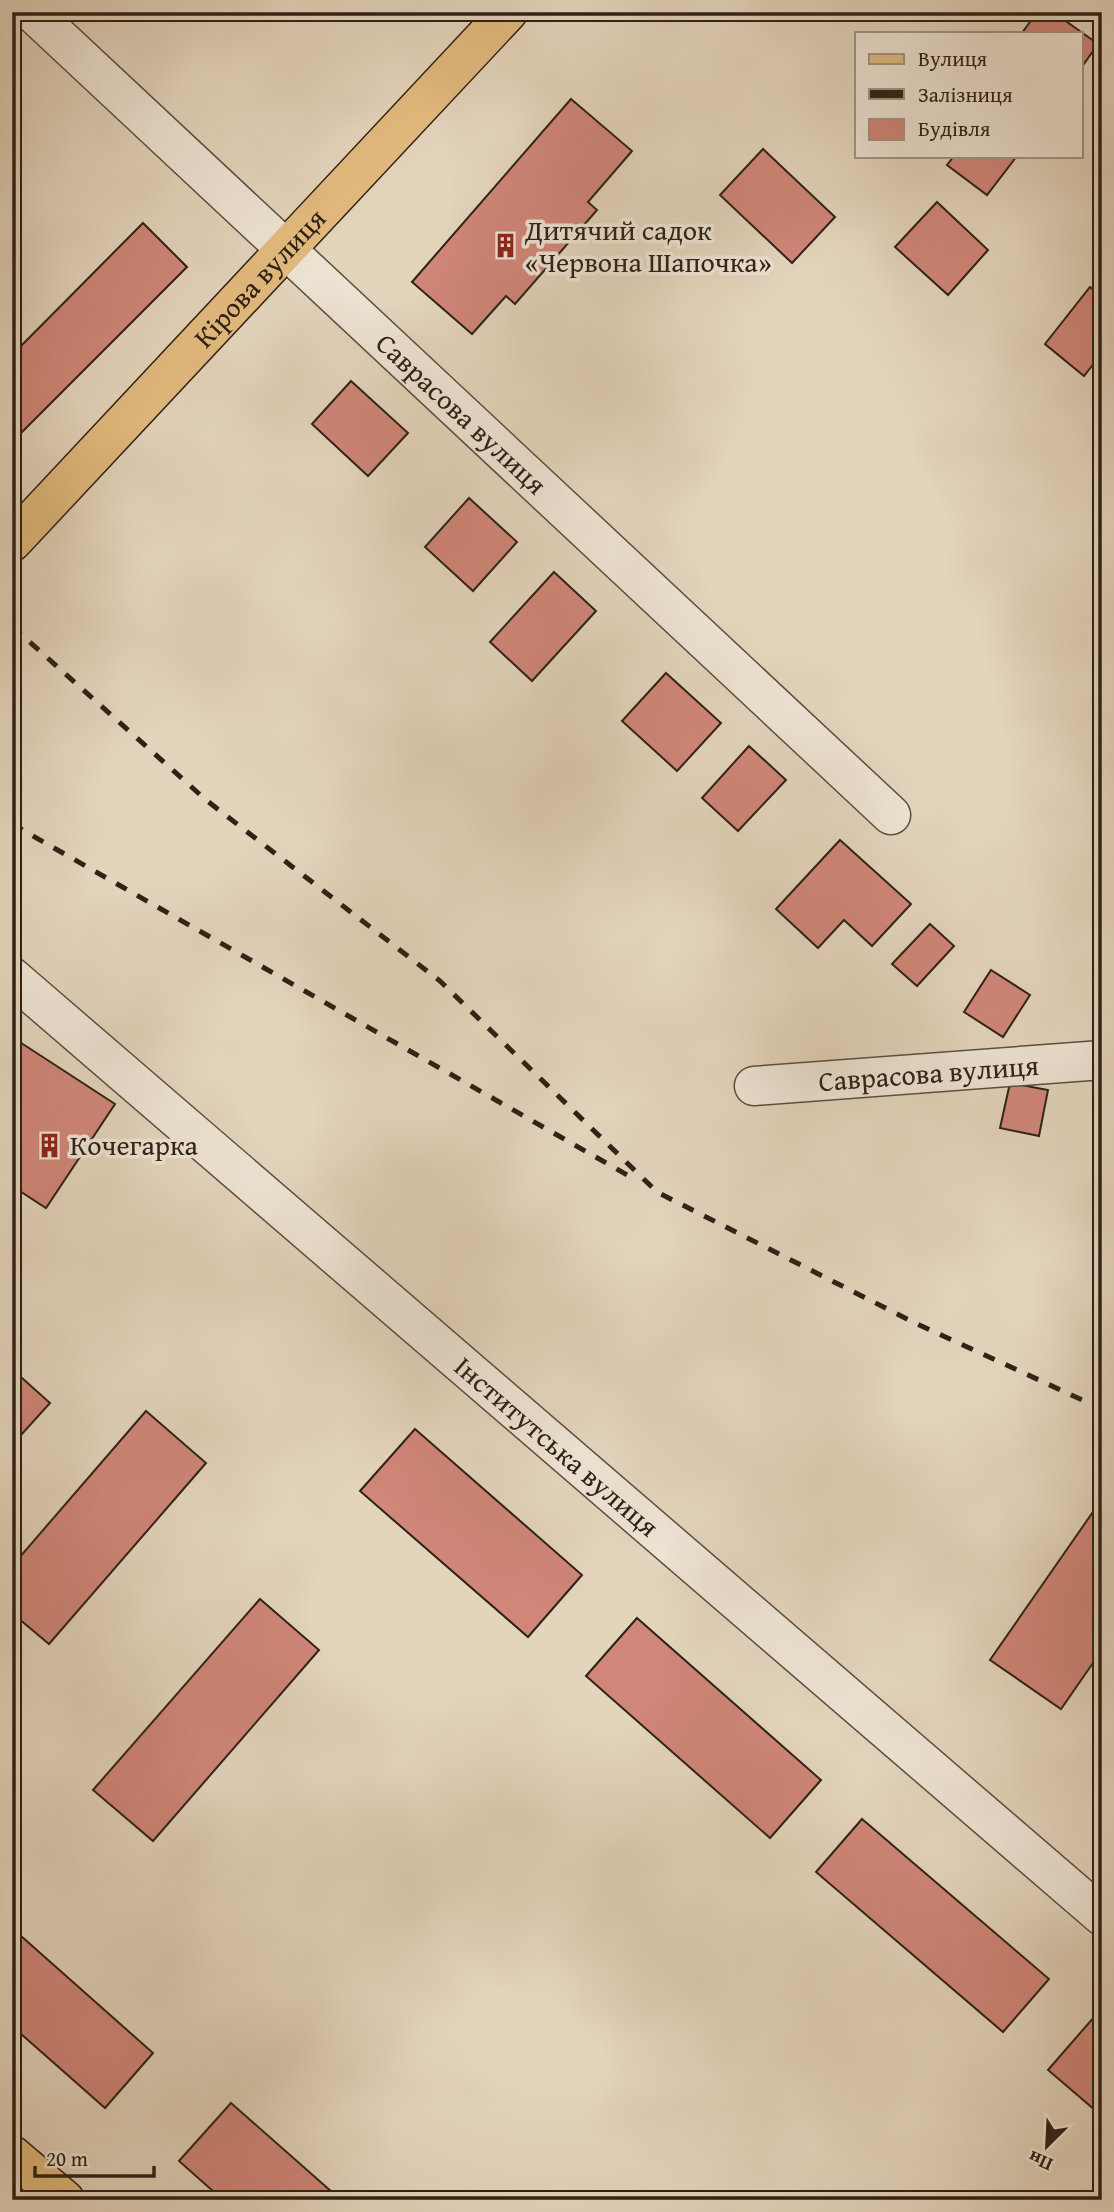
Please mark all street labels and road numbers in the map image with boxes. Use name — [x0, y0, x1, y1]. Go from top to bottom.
street label: Кірова вулиця — [183, 198, 335, 356]
street label: Саврасова вулиця — [367, 323, 557, 504]
street label: Саврасова вулиця — [817, 1044, 1040, 1101]
street label: Інститутська вулиця — [446, 1346, 668, 1546]

